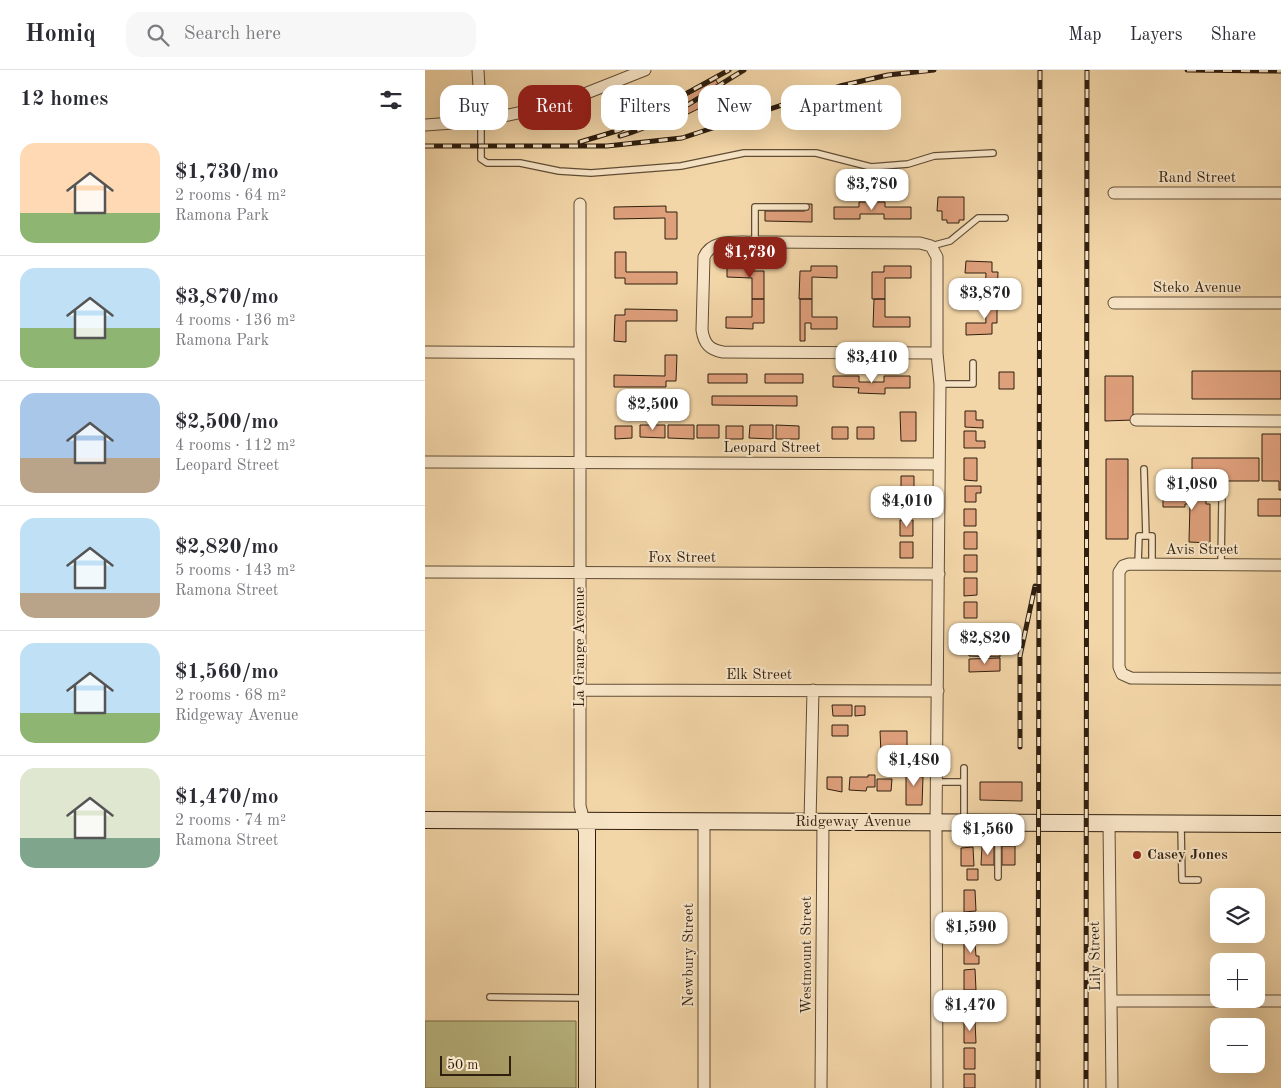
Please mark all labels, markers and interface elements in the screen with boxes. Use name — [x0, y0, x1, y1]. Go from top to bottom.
search box — [126, 12, 476, 57]
icon: search — [144, 21, 172, 49]
text: Homiq — [25, 23, 96, 47]
text: Search here — [184, 25, 281, 44]
text: Map — [1068, 26, 1102, 44]
text: Layers — [1130, 26, 1182, 44]
text: Share — [1210, 26, 1256, 44]
chip: Buy — [440, 85, 508, 130]
chip: Rent — [518, 85, 591, 130]
chip: Filters — [601, 85, 688, 130]
chip: New — [698, 85, 771, 130]
chip: Apartment — [781, 85, 901, 130]
icon: filters — [377, 86, 405, 114]
text: 12 homes — [20, 89, 108, 110]
text: $1,730/mo — [175, 162, 279, 183]
icon: home — [60, 163, 120, 223]
pin: $3,780 — [831, 168, 913, 211]
street label: Rand Street — [1158, 171, 1236, 186]
text: $3,780 — [847, 177, 897, 193]
text: 2 rooms · 64 m² — [175, 188, 286, 204]
text: Ramona Park — [175, 208, 269, 224]
pin: $1,730 — [709, 236, 791, 279]
text: $1,730 — [725, 245, 775, 261]
pin: $3,870 — [944, 278, 1026, 320]
street label: Steko Avenue — [1153, 281, 1241, 296]
text: $3,870 — [960, 286, 1010, 302]
text: $3,870/mo — [175, 287, 279, 308]
icon: home — [60, 288, 120, 348]
text: 4 rooms · 136 m² — [175, 313, 295, 329]
text: Ramona Park — [175, 333, 269, 349]
pin: $3,410 — [831, 342, 913, 384]
text: $3,410 — [847, 350, 897, 366]
pin: $2,500 — [612, 388, 694, 431]
text: $2,500 — [628, 397, 678, 413]
text: $2,500/mo — [175, 412, 279, 433]
icon: home — [60, 413, 120, 473]
text: 4 rooms · 112 m² — [175, 438, 295, 454]
street label: Leopard Street — [723, 441, 821, 456]
text: Leopard Street — [175, 458, 279, 474]
pin: $1,080 — [1151, 468, 1233, 511]
text: $1,080 — [1167, 477, 1217, 493]
pin: $4,010 — [866, 486, 948, 528]
text: $4,010 — [882, 494, 932, 510]
text: $2,820/mo — [175, 537, 279, 558]
icon: home — [60, 538, 120, 598]
street label: Avis Street — [1166, 543, 1238, 558]
street label: Fox Street — [648, 551, 716, 566]
text: 5 rooms · 143 m² — [175, 563, 295, 579]
text: Ramona Street — [175, 583, 278, 599]
street label: La Grange Avenue — [573, 586, 588, 707]
pin: $2,820 — [944, 622, 1026, 665]
text: $2,820 — [960, 631, 1010, 647]
text: $1,560/mo — [175, 662, 279, 683]
icon: home — [60, 663, 120, 723]
street label: Elk Street — [726, 668, 792, 683]
text: 2 rooms · 68 m² — [175, 688, 286, 704]
text: Ridgeway Avenue — [175, 708, 298, 724]
pin: $1,480 — [873, 744, 955, 787]
text: $1,480 — [889, 753, 939, 769]
text: $1,470/mo — [175, 787, 279, 808]
icon: home — [60, 788, 120, 848]
text: 2 rooms · 74 m² — [175, 813, 286, 829]
pin: $1,560 — [947, 814, 1029, 856]
street label: Ridgeway Avenue — [795, 815, 911, 830]
text: $1,560 — [963, 822, 1013, 838]
text: Ramona Street — [175, 833, 278, 849]
place label: Casey Jones — [1147, 848, 1228, 863]
marker: Casey Jones — [1131, 849, 1143, 861]
map controls — [1210, 888, 1265, 1073]
button: layers — [1210, 888, 1265, 943]
street label: Westmount Street — [800, 896, 815, 1014]
street label: Newbury Street — [682, 903, 697, 1007]
pin: $1,590 — [930, 912, 1012, 954]
text: $1,590 — [946, 920, 996, 936]
street label: Lily Street — [1088, 921, 1104, 991]
button: + — [1210, 953, 1265, 1008]
pin: $1,470 — [929, 990, 1011, 1032]
text: $1,470 — [945, 998, 995, 1014]
button: − — [1210, 1018, 1265, 1073]
scale bar — [440, 1053, 511, 1076]
text: 50 m — [447, 1058, 478, 1072]

